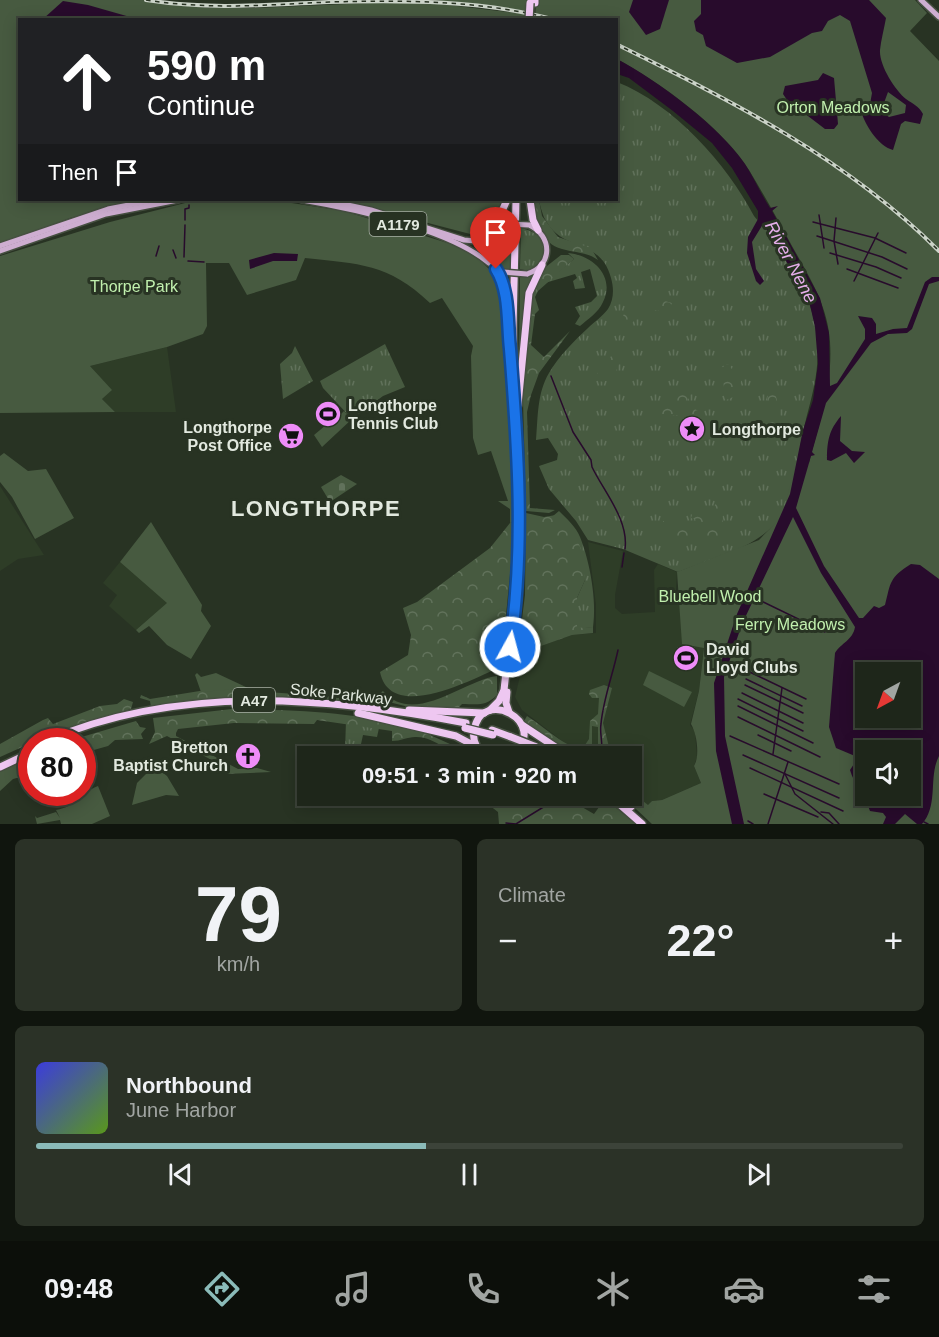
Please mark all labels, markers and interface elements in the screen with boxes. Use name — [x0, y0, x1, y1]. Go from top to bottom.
icon: ahead — [48, 42, 126, 120]
text: 590 m — [147, 42, 266, 89]
text: Continue — [147, 91, 255, 121]
park label: Orton Meadows — [777, 99, 889, 116]
icon: arrive — [110, 156, 143, 189]
text: Then — [48, 160, 98, 185]
pin — [470, 207, 521, 269]
road number: A1179 — [370, 212, 426, 236]
icon: arrive — [479, 216, 512, 249]
water label: River Nene — [761, 218, 821, 306]
park label: Thorpe Park — [90, 278, 179, 295]
place label: Longthorpe Tennis Club — [348, 397, 439, 432]
sports icon: Longthorpe Tennis Club — [313, 399, 343, 429]
place icon: Longthorpe — [677, 414, 707, 444]
place label: Longthorpe Post Office — [183, 419, 272, 454]
supermarket icon: Longthorpe Post Office — [276, 421, 306, 451]
place label: Longthorpe — [712, 421, 801, 438]
district label: LONGTHORPE — [231, 496, 401, 521]
park label: Bluebell Wood — [659, 588, 761, 605]
position arrow — [478, 615, 542, 679]
park label: Ferry Meadows — [735, 616, 845, 633]
place label: David Lloyd Clubs — [706, 641, 798, 676]
sports icon: David Lloyd Clubs — [671, 643, 701, 673]
north arrow — [855, 662, 921, 728]
map controls — [855, 662, 921, 806]
street label: Soke Parkway — [289, 680, 393, 708]
road number: A47 — [233, 688, 275, 712]
speed limit sign: 80 — [18, 728, 96, 806]
place label: Bretton Baptist Church — [113, 739, 228, 774]
button: sound — [855, 740, 921, 806]
church icon: Bretton Baptist Church — [233, 741, 263, 771]
text: 09:51 · 3 min · 920 m — [362, 763, 577, 788]
text: 79 — [195, 870, 282, 958]
text: Climate — [498, 884, 566, 906]
text: 22° — [666, 915, 735, 966]
text: − — [498, 922, 517, 959]
text: + — [884, 922, 903, 959]
text: km/h — [217, 953, 260, 975]
text: Northbound — [126, 1073, 252, 1098]
text: June Harbor — [126, 1099, 236, 1121]
icon: previous — [164, 1158, 197, 1191]
icon: pause — [453, 1158, 486, 1191]
icon: next — [742, 1158, 775, 1191]
icon: directions — [201, 1268, 243, 1310]
icon: music — [332, 1268, 374, 1310]
icon: phone — [462, 1268, 504, 1310]
icon: climate — [592, 1268, 634, 1310]
icon: car — [723, 1268, 765, 1310]
icon: filters — [853, 1268, 895, 1310]
text: 09:48 — [44, 1274, 113, 1304]

